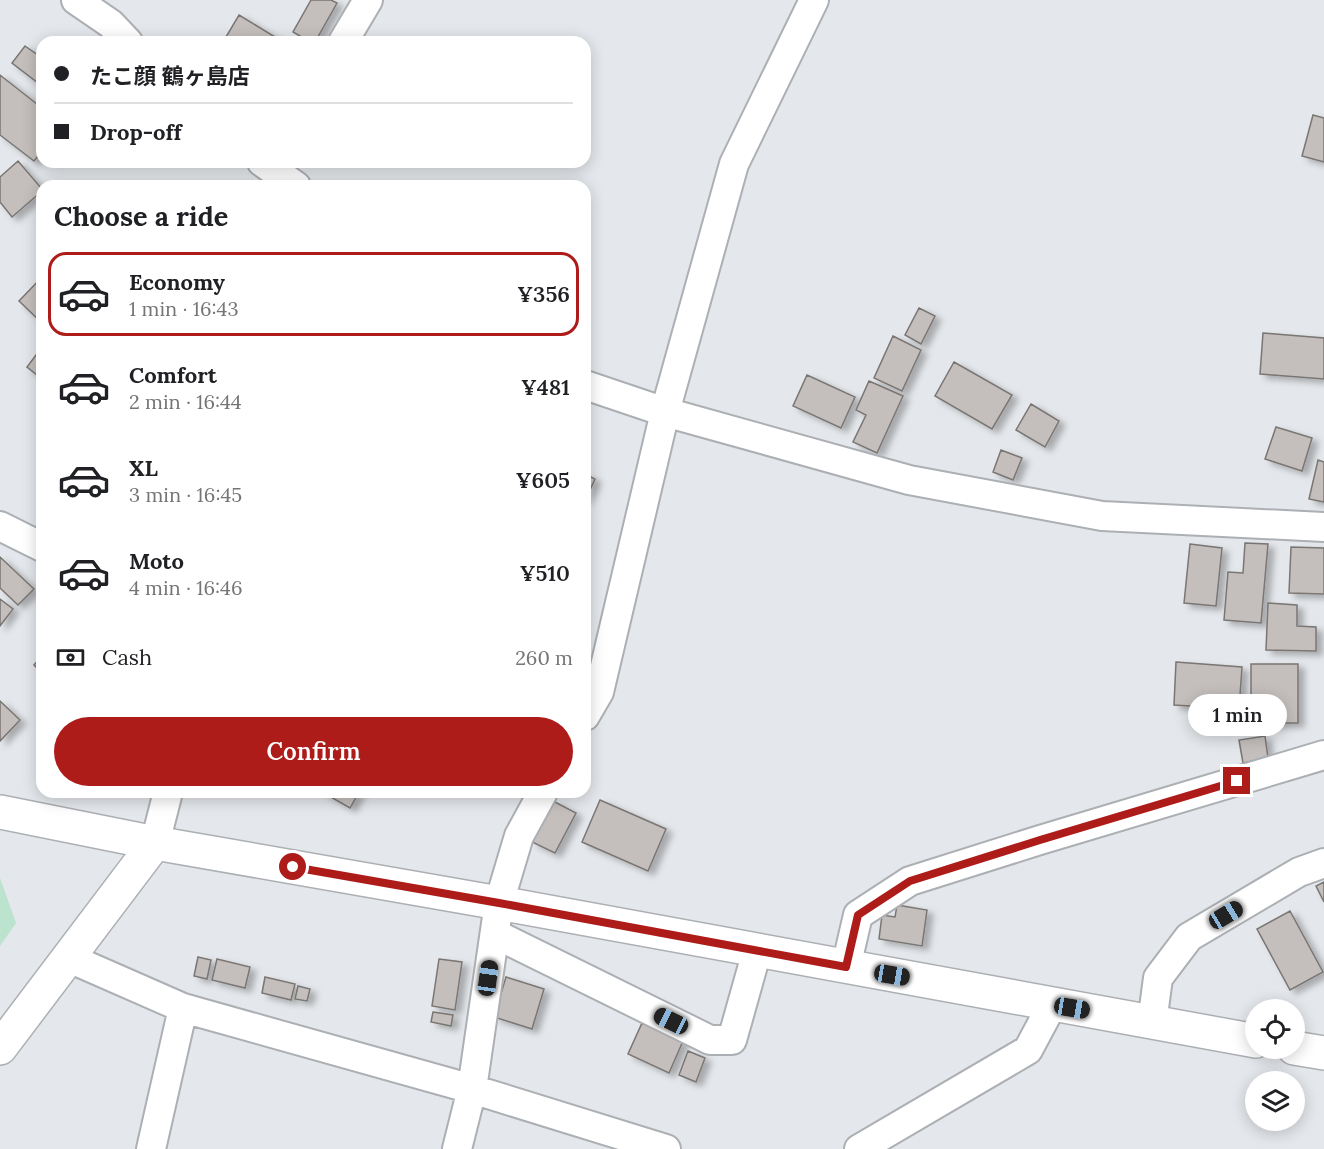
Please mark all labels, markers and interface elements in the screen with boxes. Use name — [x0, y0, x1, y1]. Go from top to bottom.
text: たこ顔 鶴ヶ島店 — [90, 62, 250, 90]
text: Drop-off — [90, 118, 182, 146]
text: Choose a ride — [54, 199, 228, 233]
icon: car — [57, 267, 111, 321]
text: Economy — [129, 268, 225, 296]
text: ¥356 — [517, 280, 570, 308]
text: 1 min · 16:43 — [129, 296, 239, 321]
icon: car — [57, 360, 111, 414]
text: Comfort — [129, 361, 217, 389]
text: ¥481 — [521, 373, 570, 401]
text: 2 min · 16:44 — [129, 389, 242, 414]
icon: car — [57, 453, 111, 507]
text: XL — [129, 454, 158, 482]
text: ¥605 — [516, 466, 570, 494]
text: 3 min · 16:45 — [129, 482, 242, 507]
icon: car — [57, 546, 111, 600]
text: Moto — [129, 547, 184, 575]
text: ¥510 — [520, 559, 570, 587]
text: 4 min · 16:46 — [129, 575, 243, 600]
icon: cash — [54, 641, 87, 674]
text: Cash — [102, 643, 152, 671]
text: 260 m — [515, 645, 573, 670]
callout: 1 min — [1188, 694, 1286, 736]
text: 1 min — [1212, 702, 1263, 727]
button: Confirm — [54, 717, 573, 786]
route end — [1223, 767, 1250, 794]
route start — [279, 853, 306, 880]
car — [1206, 898, 1246, 932]
car — [477, 959, 499, 997]
car — [873, 963, 911, 987]
car — [1053, 996, 1091, 1020]
map controls — [1245, 999, 1305, 1131]
button: locate — [1245, 999, 1305, 1059]
car — [651, 1005, 691, 1037]
button: layers — [1245, 1071, 1305, 1131]

